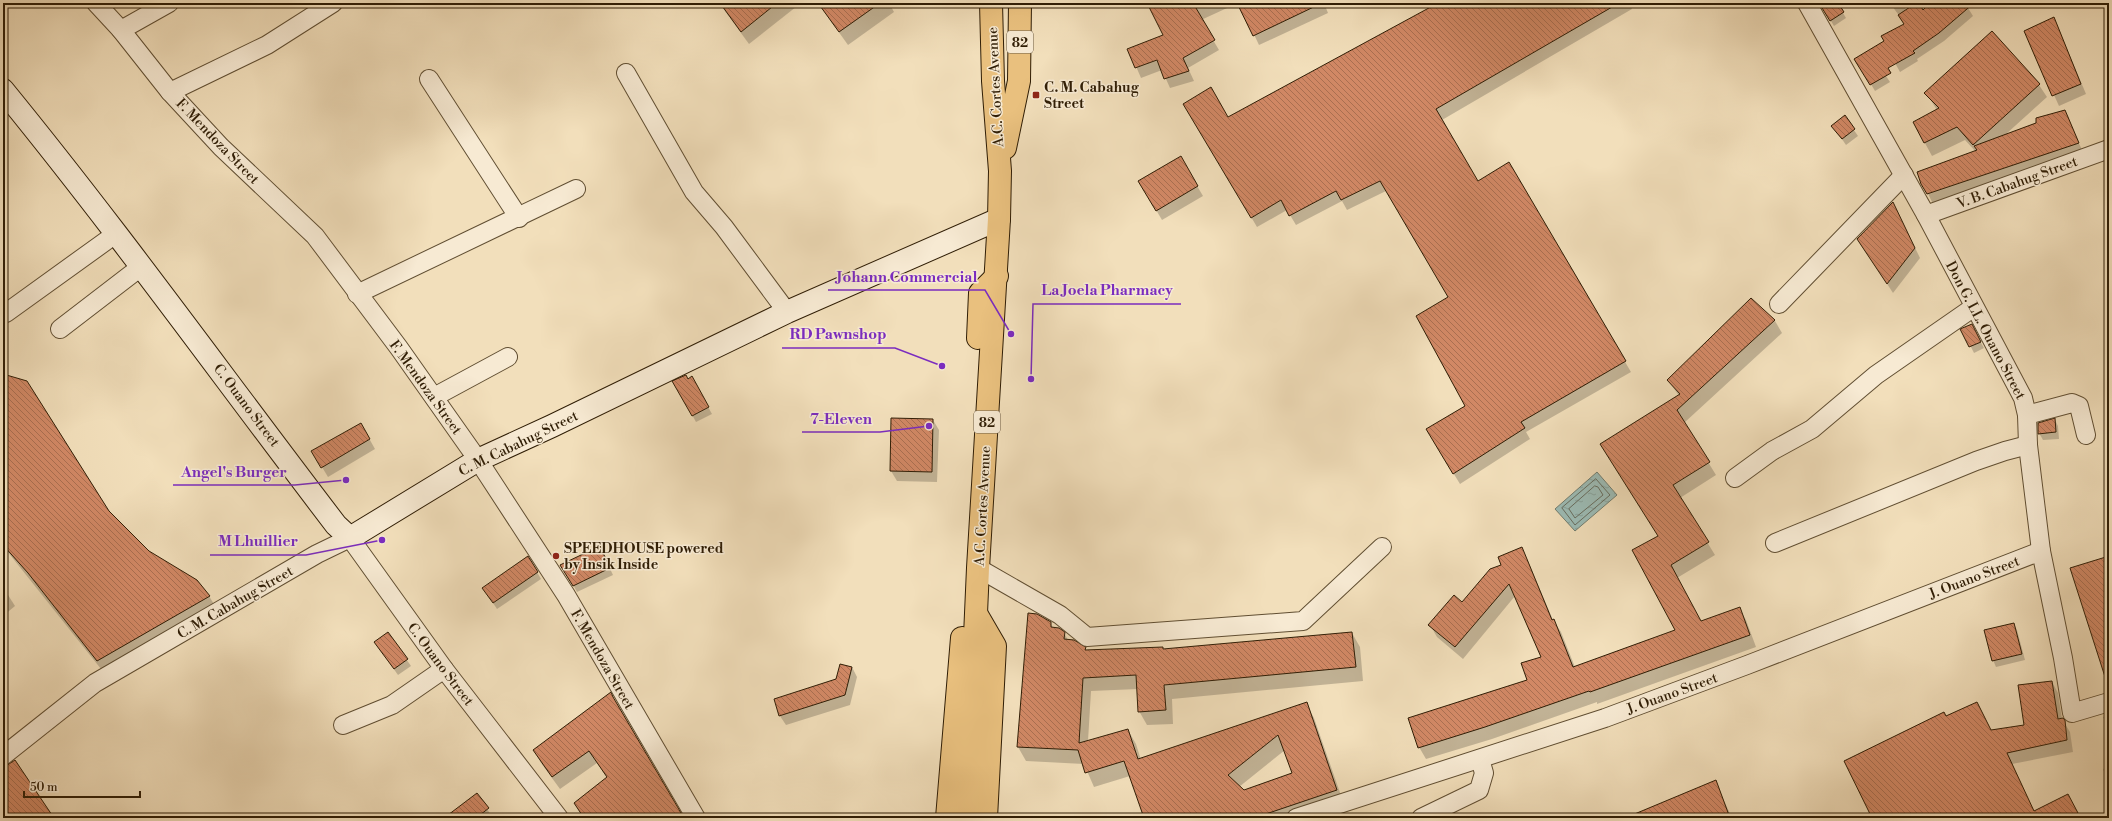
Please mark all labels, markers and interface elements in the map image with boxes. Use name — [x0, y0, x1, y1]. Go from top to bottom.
street label: A.C. Cortes Avenue — [984, 26, 1008, 149]
road number: 82 — [1007, 31, 1033, 53]
place label: C. M. Cabahug Street — [1044, 79, 1140, 113]
marker: C. M. Cabahug Street — [1031, 90, 1041, 100]
street label: F. Mendoza Street — [172, 95, 263, 188]
street label: V. B. Cabahug Street — [1954, 153, 2080, 213]
street label: Don G. LL. Ouano Street — [1941, 258, 2029, 403]
callout: Johann Commercial — [828, 263, 985, 290]
text: Johann Commercial — [835, 268, 977, 287]
callout: La Joela Pharmacy — [1033, 277, 1181, 304]
text: La Joela Pharmacy — [1041, 281, 1173, 300]
callout: RD Pawnshop — [782, 321, 895, 348]
text: RD Pawnshop — [789, 325, 887, 344]
street label: F. Mendoza Street — [385, 337, 466, 438]
street label: C. Ouano Street — [209, 361, 283, 451]
callout: 7-Eleven — [802, 405, 880, 432]
street label: C. M. Cabahug Street — [456, 407, 581, 481]
text: 7-Eleven — [810, 410, 873, 429]
road number: 82 — [974, 411, 1000, 433]
street label: A.C. Cortes Avenue — [971, 445, 995, 568]
callout: Angel's Burger — [173, 458, 295, 485]
text: Angel's Burger — [180, 463, 287, 482]
callout: M Lhuillier — [210, 528, 306, 555]
text: M Lhuillier — [218, 532, 298, 551]
place label: SPEEDHOUSE powered by Insik Inside — [564, 540, 724, 574]
marker: SPEEDHOUSE powered by Insik Inside — [551, 551, 561, 561]
street label: J. Ouano Street — [1926, 552, 2022, 604]
street label: C. M. Cabahug Street — [174, 562, 297, 643]
street label: F. Mendoza Street — [566, 606, 638, 713]
street label: C. Ouano Street — [403, 620, 477, 710]
street label: J. Ouano Street — [1623, 669, 1720, 719]
scale bar — [24, 773, 140, 799]
text: 50 m — [30, 780, 58, 795]

